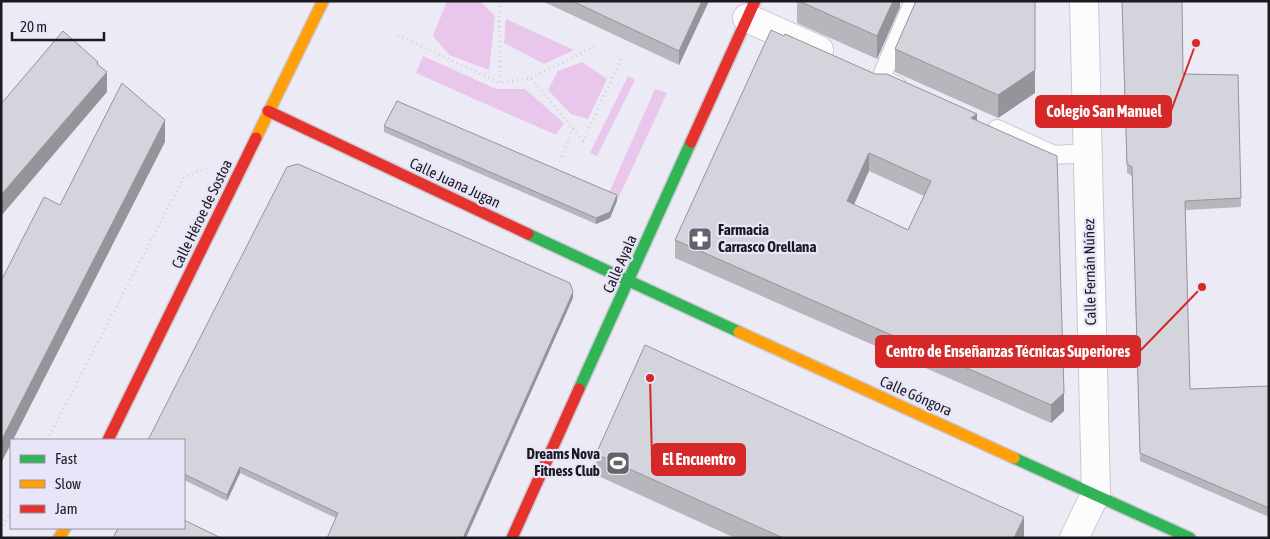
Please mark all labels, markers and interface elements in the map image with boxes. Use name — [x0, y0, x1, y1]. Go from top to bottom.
scale bar — [12, 10, 105, 42]
text: 20 m — [20, 18, 47, 35]
callout: Colegio San Manuel — [1036, 96, 1171, 127]
text: Colegio San Manuel — [1046, 102, 1163, 120]
street label: Calle Juana Jugan — [407, 154, 503, 211]
street label: Calle Héroe de Sostoa — [168, 157, 235, 271]
street label: Calle Fernán Núñez — [1080, 218, 1099, 325]
place label: Farmacia Carrasco Orellana — [718, 221, 816, 255]
pharmacy icon: Farmacia Carrasco Orellana — [687, 226, 713, 252]
street label: Calle Ayala — [599, 232, 640, 295]
callout: Centro de Enseñanzas Técnicas Superiores — [876, 336, 1140, 367]
text: Centro de Enseñanzas Técnicas Superiores — [886, 342, 1131, 360]
street label: Calle Góngora — [878, 372, 955, 419]
legend — [10, 439, 185, 529]
callout: El Encuentro — [652, 444, 745, 475]
place label: Dreams Nova Fitness Club — [526, 445, 600, 479]
text: Fast — [55, 450, 77, 467]
sports icon: Dreams Nova Fitness Club — [605, 450, 631, 476]
text: El Encuentro — [662, 450, 736, 468]
text: Slow — [55, 475, 81, 492]
text: Jam — [55, 500, 78, 517]

